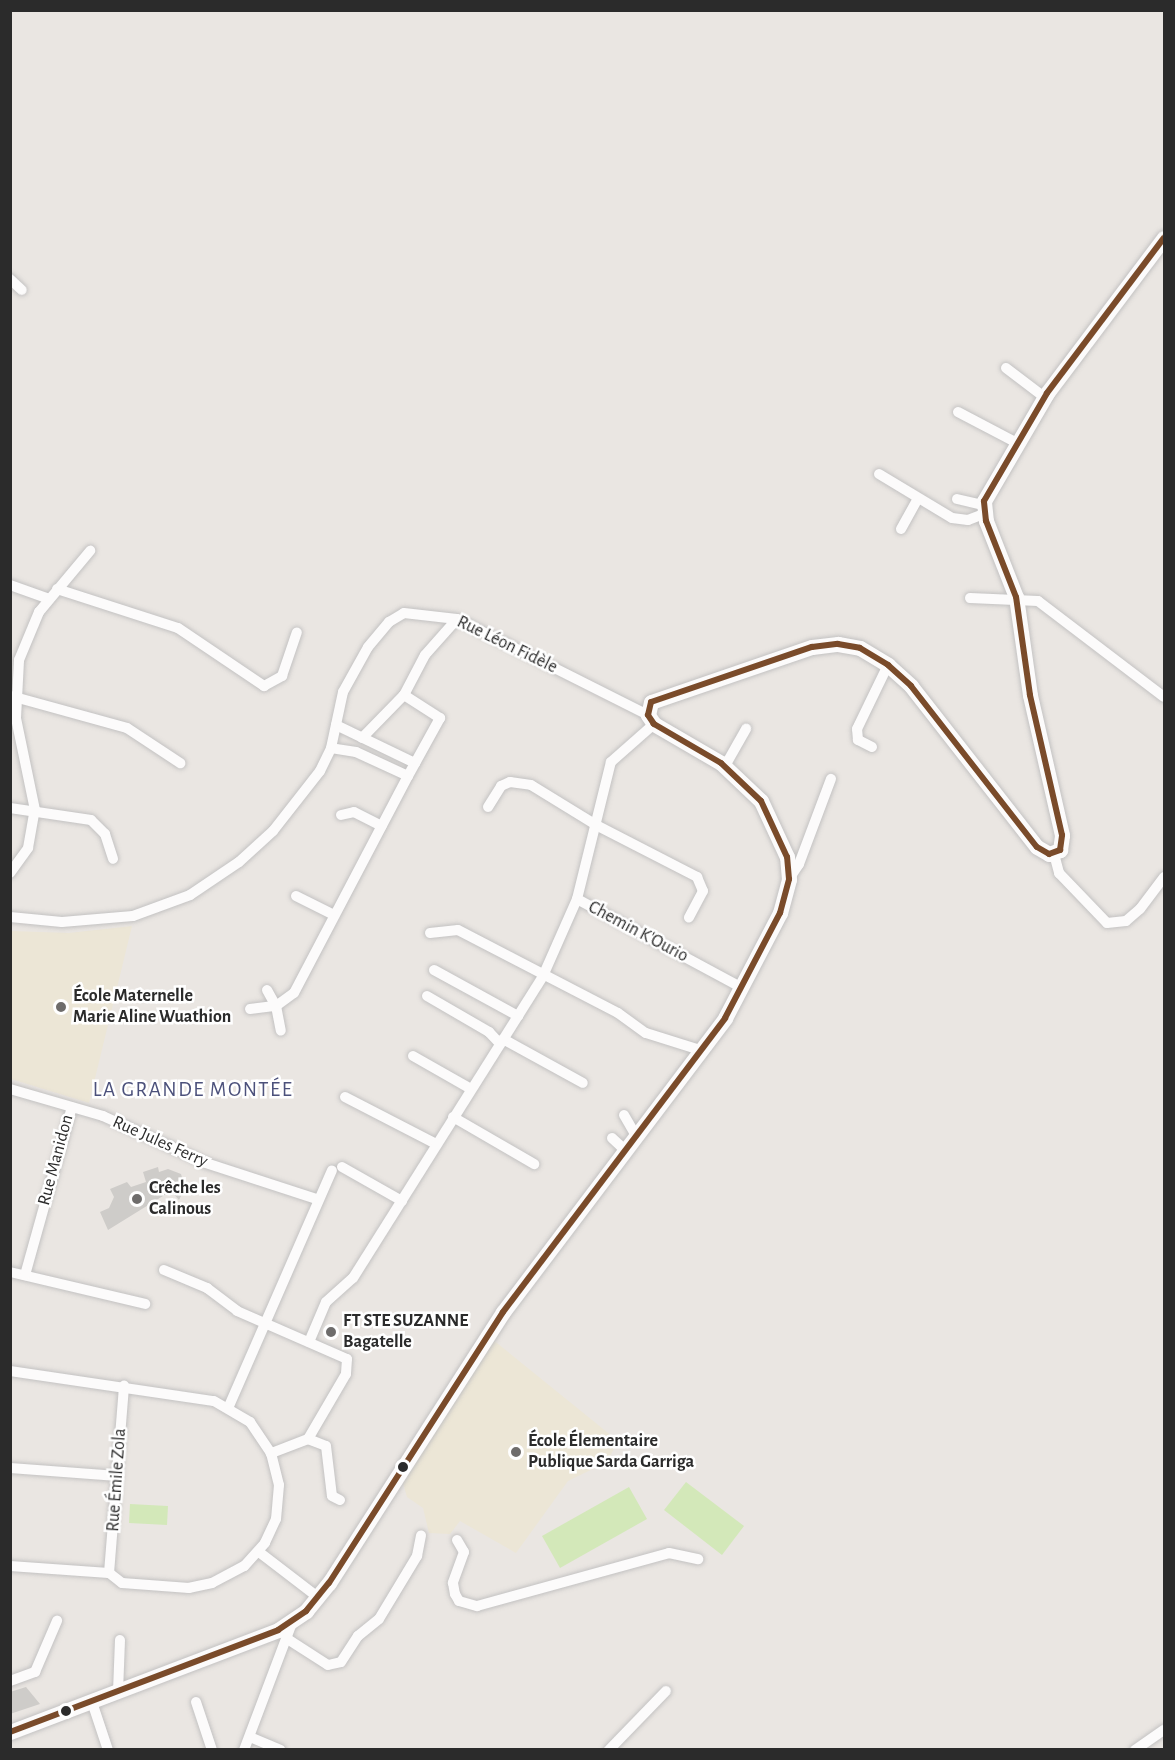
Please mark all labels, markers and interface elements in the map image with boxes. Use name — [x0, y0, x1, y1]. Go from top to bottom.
street label: Rue Léon Fidèle — [453, 611, 561, 679]
street label: Chemin K'Ourio — [584, 897, 692, 967]
place label: École Maternelle Marie Aline Wuathion — [73, 986, 231, 1028]
marker: École Maternelle Marie Aline Wuathion — [54, 1000, 68, 1014]
district label: LA GRANDE MONTÉE — [93, 1077, 293, 1103]
street label: Rue Jules Ferry — [109, 1111, 211, 1173]
street label: Rue Manidon — [34, 1112, 78, 1208]
place label: Crêche les Calinous — [149, 1178, 221, 1220]
marker: Crêche les Calinous — [130, 1192, 144, 1206]
place label: FT STE SUZANNE Bagatelle — [343, 1311, 468, 1354]
marker: FT STE SUZANNE Bagatelle — [324, 1325, 338, 1339]
street label: Rue Émile Zola — [103, 1428, 131, 1532]
place label: École Élementaire Publique Sarda Garriga — [528, 1431, 694, 1474]
marker: École Élementaire Publique Sarda Garriga — [509, 1445, 523, 1459]
unlabelled marker — [397, 1461, 409, 1473]
unlabelled marker — [60, 1705, 72, 1717]

